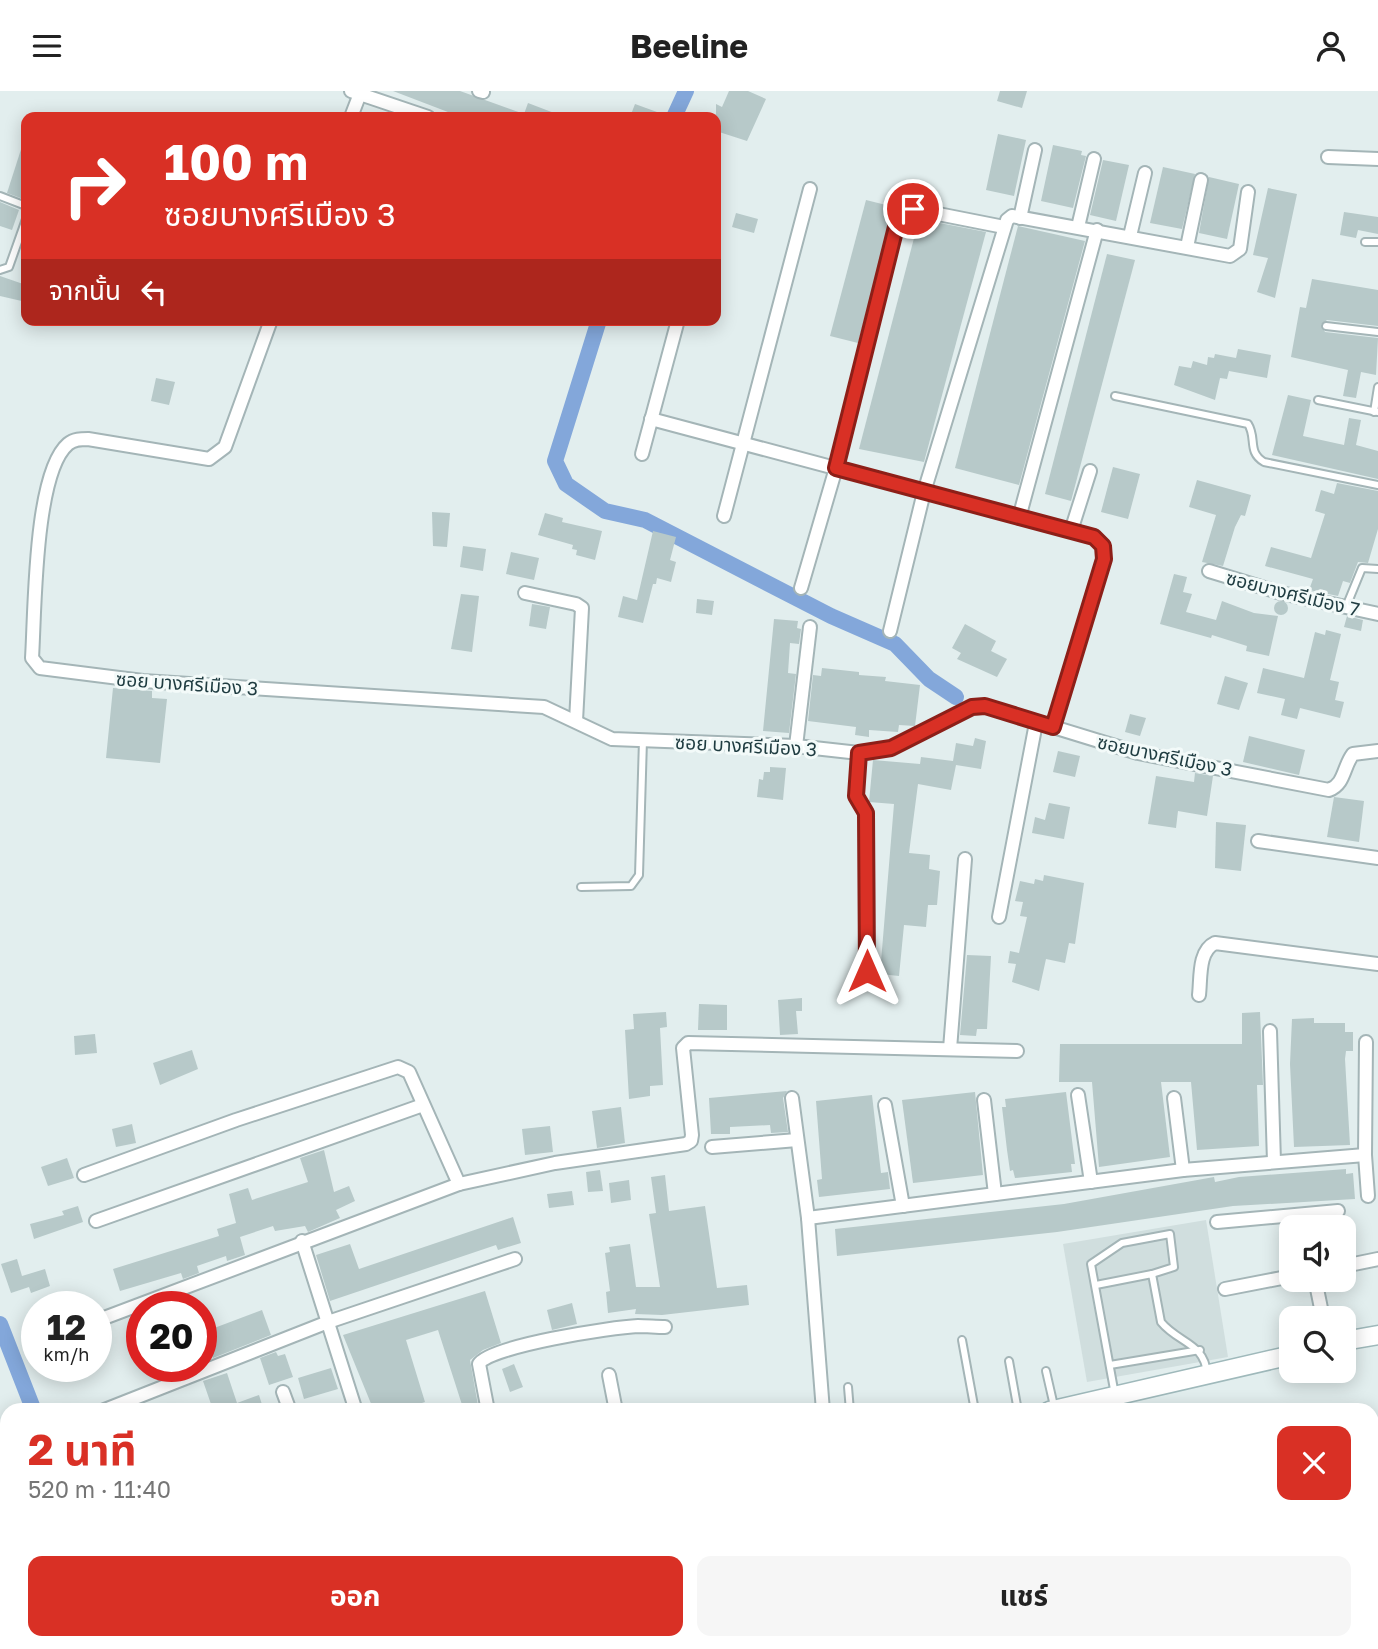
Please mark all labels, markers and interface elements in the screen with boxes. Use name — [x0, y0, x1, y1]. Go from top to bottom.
icon: menu — [28, 27, 66, 65]
text: Beeline — [630, 27, 748, 65]
icon: person — [1312, 27, 1350, 65]
text: 100 m — [164, 132, 308, 191]
icon: right — [49, 140, 140, 231]
pin — [883, 179, 943, 239]
icon: arrive — [894, 190, 932, 228]
text: ซอยบางศรีเมือง 3 — [164, 195, 396, 233]
icon: left — [135, 273, 173, 311]
text: จากนั้น — [49, 275, 121, 306]
street label: ซอยบางศรีเมือง 7 — [1224, 565, 1362, 621]
street label: ซอย บางศรีเมือง 3 — [115, 667, 259, 699]
street label: ซอยบางศรีเมือง 3 — [1095, 729, 1235, 781]
street label: ซอย บางศรีเมือง 3 — [674, 730, 818, 760]
position arrow — [830, 934, 904, 1008]
map controls — [1279, 1215, 1356, 1383]
button: sound — [1279, 1215, 1356, 1292]
speed limit sign: 20 — [126, 1291, 217, 1382]
text: 12 — [47, 1306, 86, 1348]
button: search — [1279, 1306, 1356, 1383]
text: km/h — [44, 1343, 89, 1365]
text: 2 นาที — [28, 1424, 137, 1474]
button: close — [1277, 1426, 1351, 1500]
text: 520 m · 11:40 — [28, 1475, 171, 1503]
button: ออก — [28, 1556, 683, 1636]
button: แชร์ — [697, 1556, 1351, 1636]

